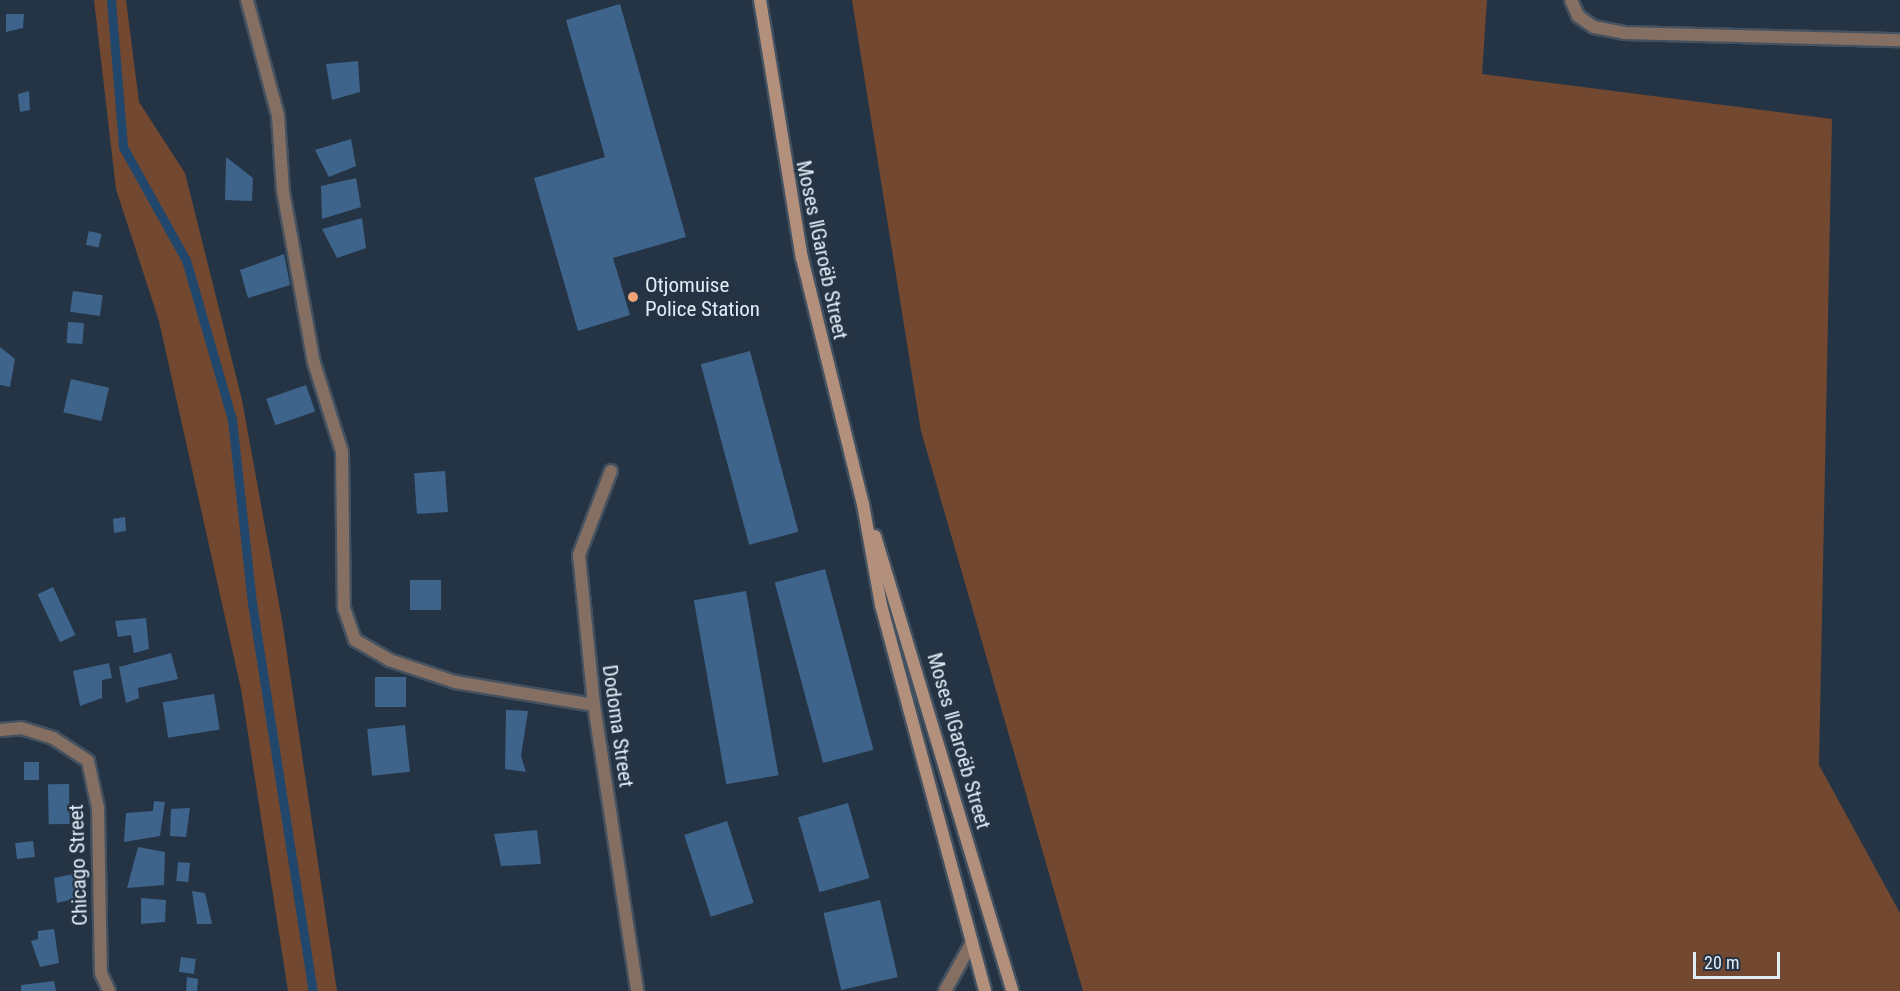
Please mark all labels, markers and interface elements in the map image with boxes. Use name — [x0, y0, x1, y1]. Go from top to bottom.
street label: Moses ǁGaroëb Street — [791, 158, 853, 342]
place label: Otjomuise Police Station — [645, 272, 760, 322]
marker: Otjomuise Police Station — [626, 290, 640, 304]
street label: Moses ǁGaroëb Street — [922, 650, 996, 832]
street label: Dodoma Street — [597, 663, 639, 789]
street label: Chicago Street — [63, 804, 93, 926]
scale bar — [1696, 940, 1783, 978]
text: 20 m — [1704, 952, 1739, 973]

